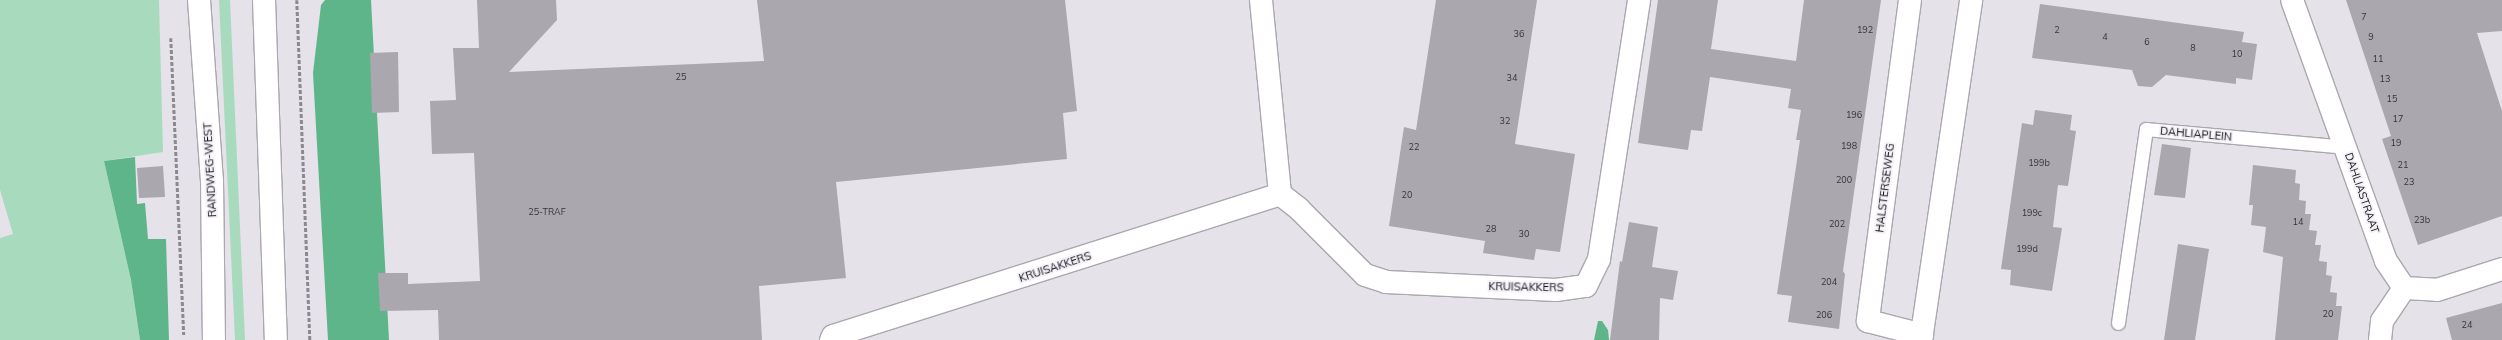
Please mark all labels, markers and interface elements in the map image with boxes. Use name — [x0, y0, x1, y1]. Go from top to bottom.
house number: 7 — [2361, 12, 2367, 22]
house number: 192 — [1857, 25, 1873, 35]
house number: 2 — [2054, 25, 2060, 35]
house number: 36 — [1514, 29, 1524, 39]
house number: 4 — [2102, 32, 2108, 42]
house number: 9 — [2368, 32, 2374, 42]
house number: 6 — [2144, 37, 2150, 47]
house number: 8 — [2190, 43, 2196, 53]
house number: 10 — [2232, 49, 2242, 59]
house number: 11 — [2373, 54, 2383, 64]
house number: 25 — [676, 72, 686, 82]
house number: 34 — [1507, 73, 1517, 83]
house number: 13 — [2380, 74, 2390, 84]
house number: 15 — [2387, 94, 2397, 104]
house number: 196 — [1846, 110, 1862, 120]
house number: 17 — [2393, 114, 2403, 124]
house number: 32 — [1500, 116, 1510, 126]
street label: RANDWEG-WEST — [201, 122, 219, 218]
street label: DAHLIAPLEIN — [2159, 124, 2233, 144]
house number: 19 — [2391, 138, 2401, 148]
house number: 198 — [1841, 141, 1857, 151]
house number: 22 — [1409, 142, 1419, 152]
street label: HALSTERSEWEG — [1873, 143, 1897, 233]
street label: DAHLIASTRAAT — [2342, 151, 2382, 235]
house number: 199b — [2028, 158, 2050, 168]
house number: 21 — [2398, 160, 2408, 170]
house number: 200 — [1836, 175, 1852, 185]
house number: 23 — [2404, 177, 2414, 187]
house number: 20 — [1402, 190, 1412, 200]
house number: 25-TRAF — [528, 207, 566, 217]
house number: 199c — [2022, 208, 2042, 218]
house number: 23b — [2414, 215, 2430, 225]
house number: 14 — [2293, 217, 2303, 227]
house number: 202 — [1829, 219, 1845, 229]
house number: 28 — [1486, 224, 1496, 234]
house number: 30 — [1519, 229, 1529, 239]
house number: 199d — [2016, 244, 2038, 254]
street label: KRUISAKKERS — [1017, 249, 1093, 285]
house number: 204 — [1821, 277, 1837, 287]
street label: KRUISAKKERS — [1488, 280, 1564, 294]
house number: 20 — [2323, 309, 2333, 319]
house number: 206 — [1816, 310, 1832, 320]
house number: 24 — [2462, 320, 2472, 330]

